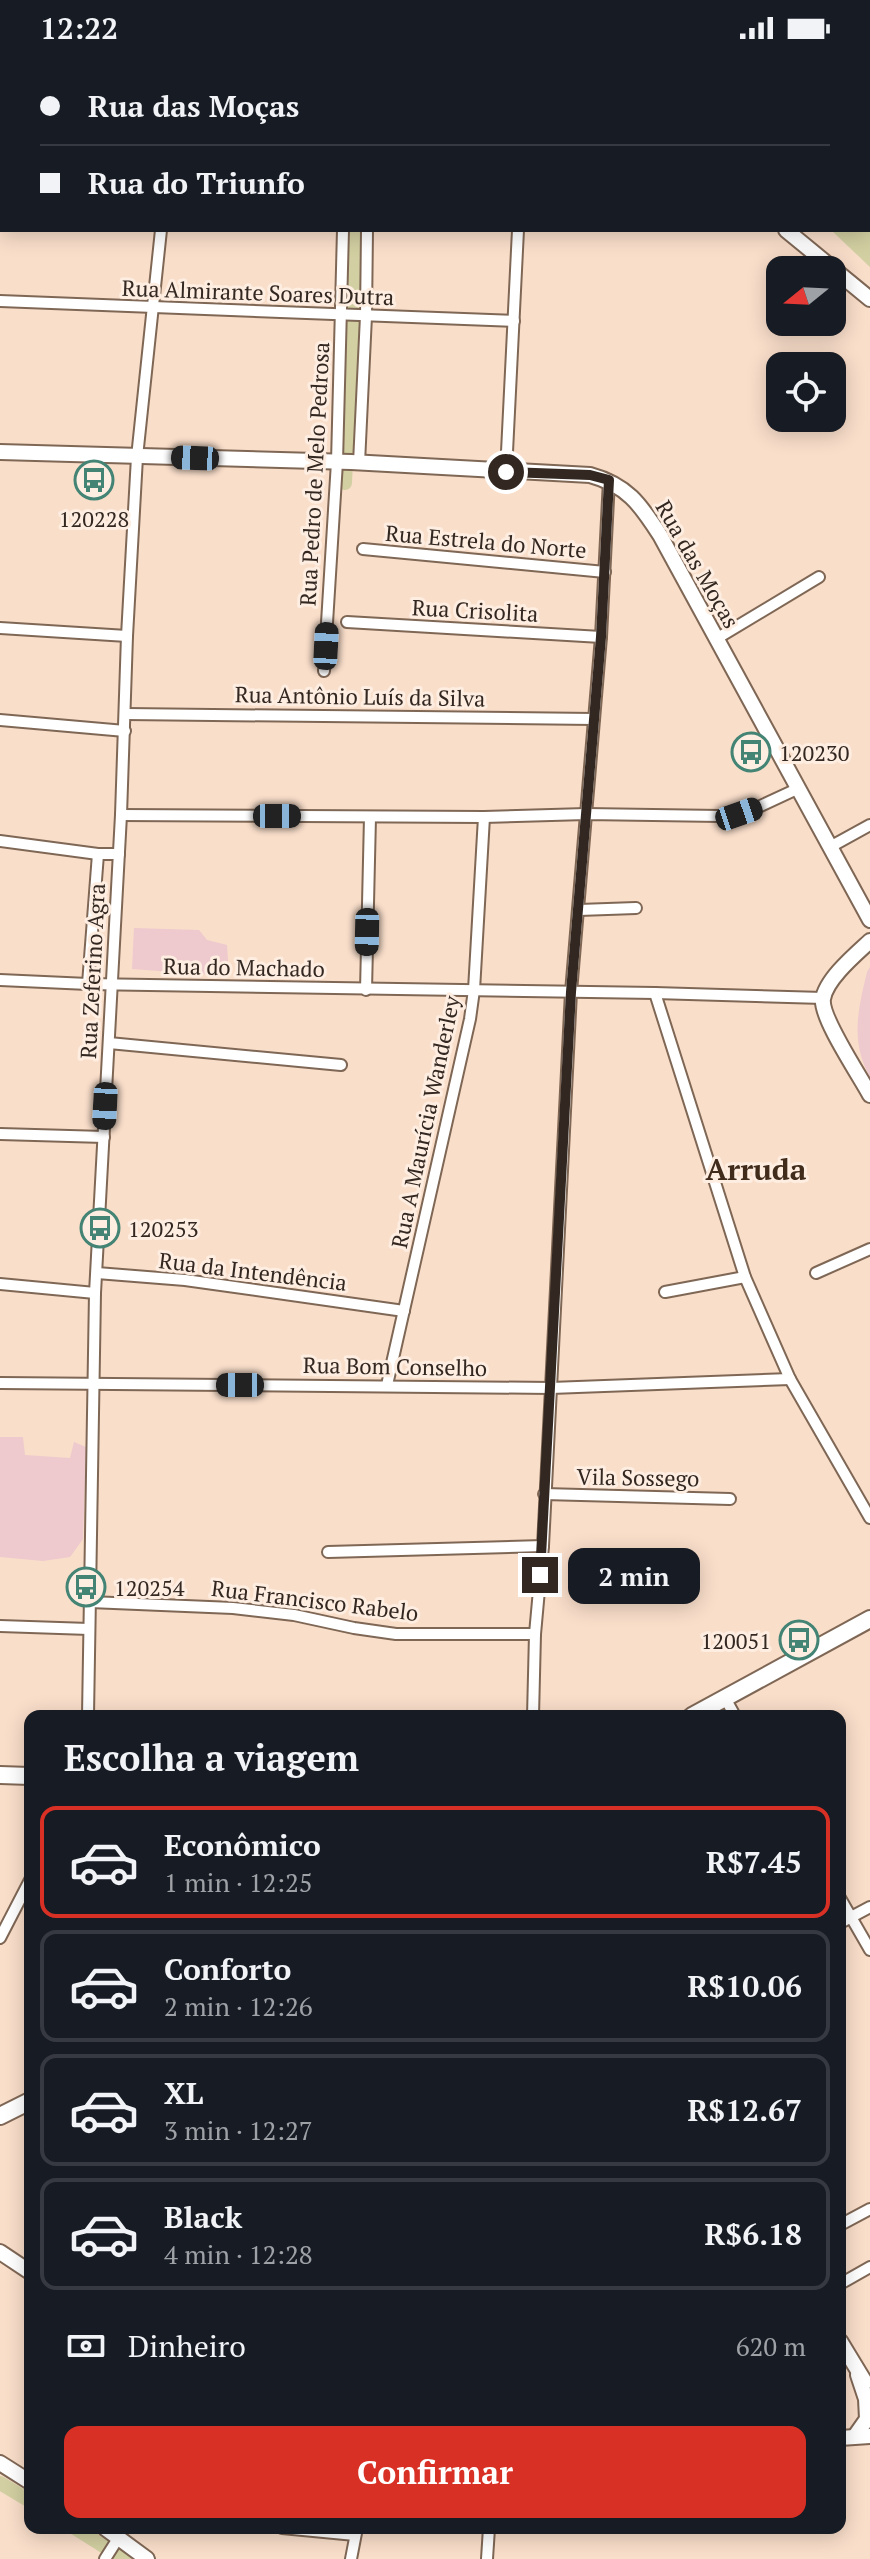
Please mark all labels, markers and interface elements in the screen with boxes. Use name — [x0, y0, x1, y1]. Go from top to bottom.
text: 12:22 — [40, 8, 118, 48]
text: Rua das Moças — [88, 86, 299, 126]
text: Rua do Triunfo — [88, 163, 305, 203]
north arrow — [766, 256, 846, 336]
map controls — [766, 256, 846, 432]
street label: Rua Almirante Soares Dutra — [121, 273, 395, 311]
street label: Rua Pedro de Melo Pedrosa — [293, 341, 335, 607]
button: locate — [766, 352, 846, 432]
car — [171, 445, 219, 471]
route start — [488, 454, 524, 490]
bus stop icon: 120228 — [73, 459, 115, 501]
street label: Rua das Moças — [650, 495, 746, 633]
place label: 120228 — [59, 504, 129, 533]
street label: Rua Estrela do Norte — [384, 518, 588, 564]
street label: Rua Crisolita — [411, 592, 539, 628]
car — [313, 621, 339, 671]
street label: Rua Antônio Luís da Silva — [235, 679, 485, 713]
bus stop icon: 120230 — [730, 731, 772, 773]
place label: 120230 — [779, 738, 849, 767]
car — [712, 795, 766, 833]
car — [253, 804, 301, 828]
street label: Rua Zeferino Agra — [73, 882, 111, 1060]
car — [355, 908, 379, 956]
street label: Rua do Machado — [163, 951, 325, 983]
street label: Rua A Maurícia Wanderley — [384, 992, 466, 1251]
car — [92, 1081, 118, 1131]
district label: Arruda — [705, 1149, 807, 1189]
bus stop icon: 120253 — [79, 1207, 121, 1249]
place label: 120253 — [128, 1214, 198, 1243]
street label: Rua da Intendência — [157, 1245, 349, 1297]
street label: Rua Bom Conselho — [303, 1350, 487, 1382]
car — [216, 1373, 264, 1397]
street label: Vila Sossego — [576, 1461, 700, 1493]
callout: 2 min — [568, 1547, 700, 1603]
route end — [522, 1557, 558, 1593]
text: 2 min — [598, 1559, 670, 1593]
bus stop icon: 120254 — [65, 1566, 107, 1608]
place label: 120254 — [114, 1573, 185, 1602]
street label: Rua Francisco Rabelo — [210, 1573, 420, 1627]
bus stop icon: 120051 — [778, 1619, 820, 1661]
place label: 120051 — [701, 1626, 771, 1655]
text: Escolha a viagem — [64, 1734, 359, 1781]
text: Econômico — [164, 1825, 321, 1865]
icon: car — [68, 1826, 140, 1898]
text: R$7.45 — [706, 1842, 802, 1882]
text: 1 min · 12:25 — [164, 1865, 313, 1899]
text: Conforto — [164, 1949, 291, 1989]
icon: car — [68, 1950, 140, 2022]
text: R$10.06 — [687, 1966, 802, 2006]
text: 2 min · 12:26 — [164, 1989, 313, 2023]
text: XL — [164, 2073, 203, 2113]
icon: car — [68, 2074, 140, 2146]
text: R$12.67 — [687, 2090, 802, 2130]
text: 3 min · 12:27 — [164, 2113, 313, 2147]
text: Black — [164, 2197, 242, 2237]
icon: car — [68, 2198, 140, 2270]
text: R$6.18 — [704, 2214, 802, 2254]
text: 4 min · 12:28 — [164, 2237, 313, 2271]
icon: cash — [64, 2324, 108, 2368]
text: Dinheiro — [128, 2326, 246, 2366]
text: 620 m — [736, 2329, 806, 2363]
button: Confirmar — [64, 2426, 806, 2518]

